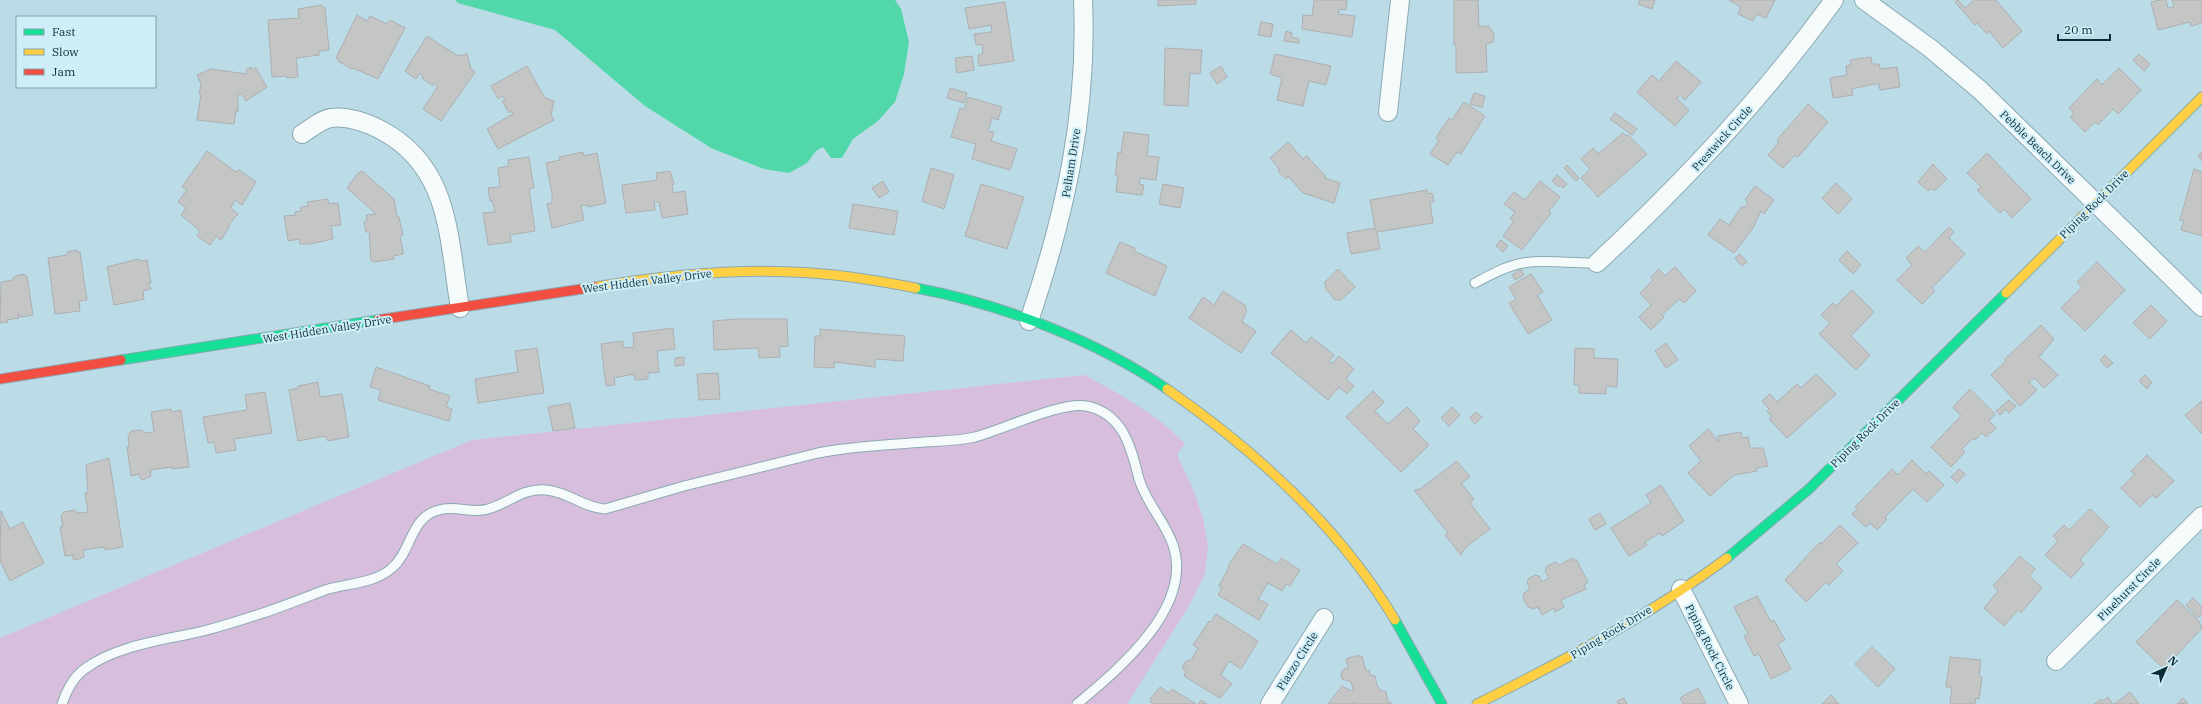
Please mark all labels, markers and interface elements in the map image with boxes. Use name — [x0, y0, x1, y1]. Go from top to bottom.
legend — [16, 16, 156, 88]
scale bar — [2058, 16, 2110, 42]
text: 20 m — [2064, 22, 2093, 37]
text: Fast — [52, 24, 76, 39]
text: Slow — [52, 44, 79, 59]
text: Jam — [52, 64, 76, 79]
street label: Prestwick Circle — [1689, 102, 1755, 174]
street label: Pebble Beach Drive — [1997, 107, 2079, 187]
street label: Pelham Drive — [1059, 127, 1083, 198]
street label: Piping Rock Drive — [2056, 166, 2132, 242]
street label: West Hidden Valley Drive — [582, 266, 712, 296]
street label: West Hidden Valley Drive — [262, 312, 392, 346]
street label: Piping Rock Drive — [1827, 395, 1903, 471]
street label: Pinehurst Circle — [2094, 554, 2164, 624]
street label: Piping Rock Drive — [1568, 602, 1654, 662]
street label: Piping Rock Circle — [1682, 602, 1738, 692]
street label: Piazzo Circle — [1273, 629, 1321, 693]
north arrow — [2146, 648, 2186, 688]
text: N — [2165, 653, 2181, 669]

